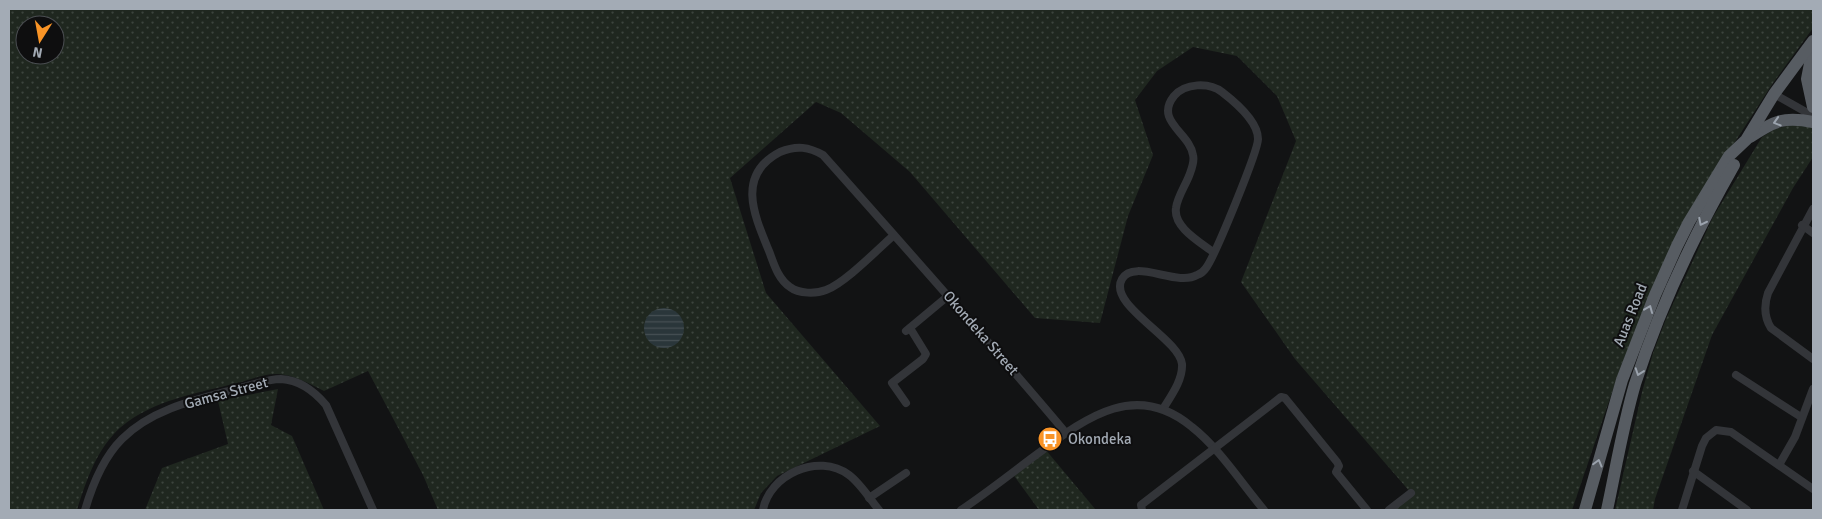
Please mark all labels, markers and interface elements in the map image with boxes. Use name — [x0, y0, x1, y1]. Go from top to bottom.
north arrow — [15, 15, 65, 65]
text: N — [31, 43, 44, 62]
one-way arrow — [1773, 116, 1782, 126]
one-way arrow — [1698, 217, 1708, 226]
street label: Auas Road — [1609, 281, 1651, 349]
street label: Okondeka Street — [939, 287, 1023, 379]
one-way arrow — [1643, 305, 1653, 314]
one-way arrow — [1635, 367, 1645, 376]
street label: Gamsa Street — [182, 373, 270, 413]
bus stop icon: Okondeka — [1037, 426, 1063, 452]
place label: Okondeka — [1068, 430, 1132, 448]
one-way arrow — [1592, 460, 1602, 468]

